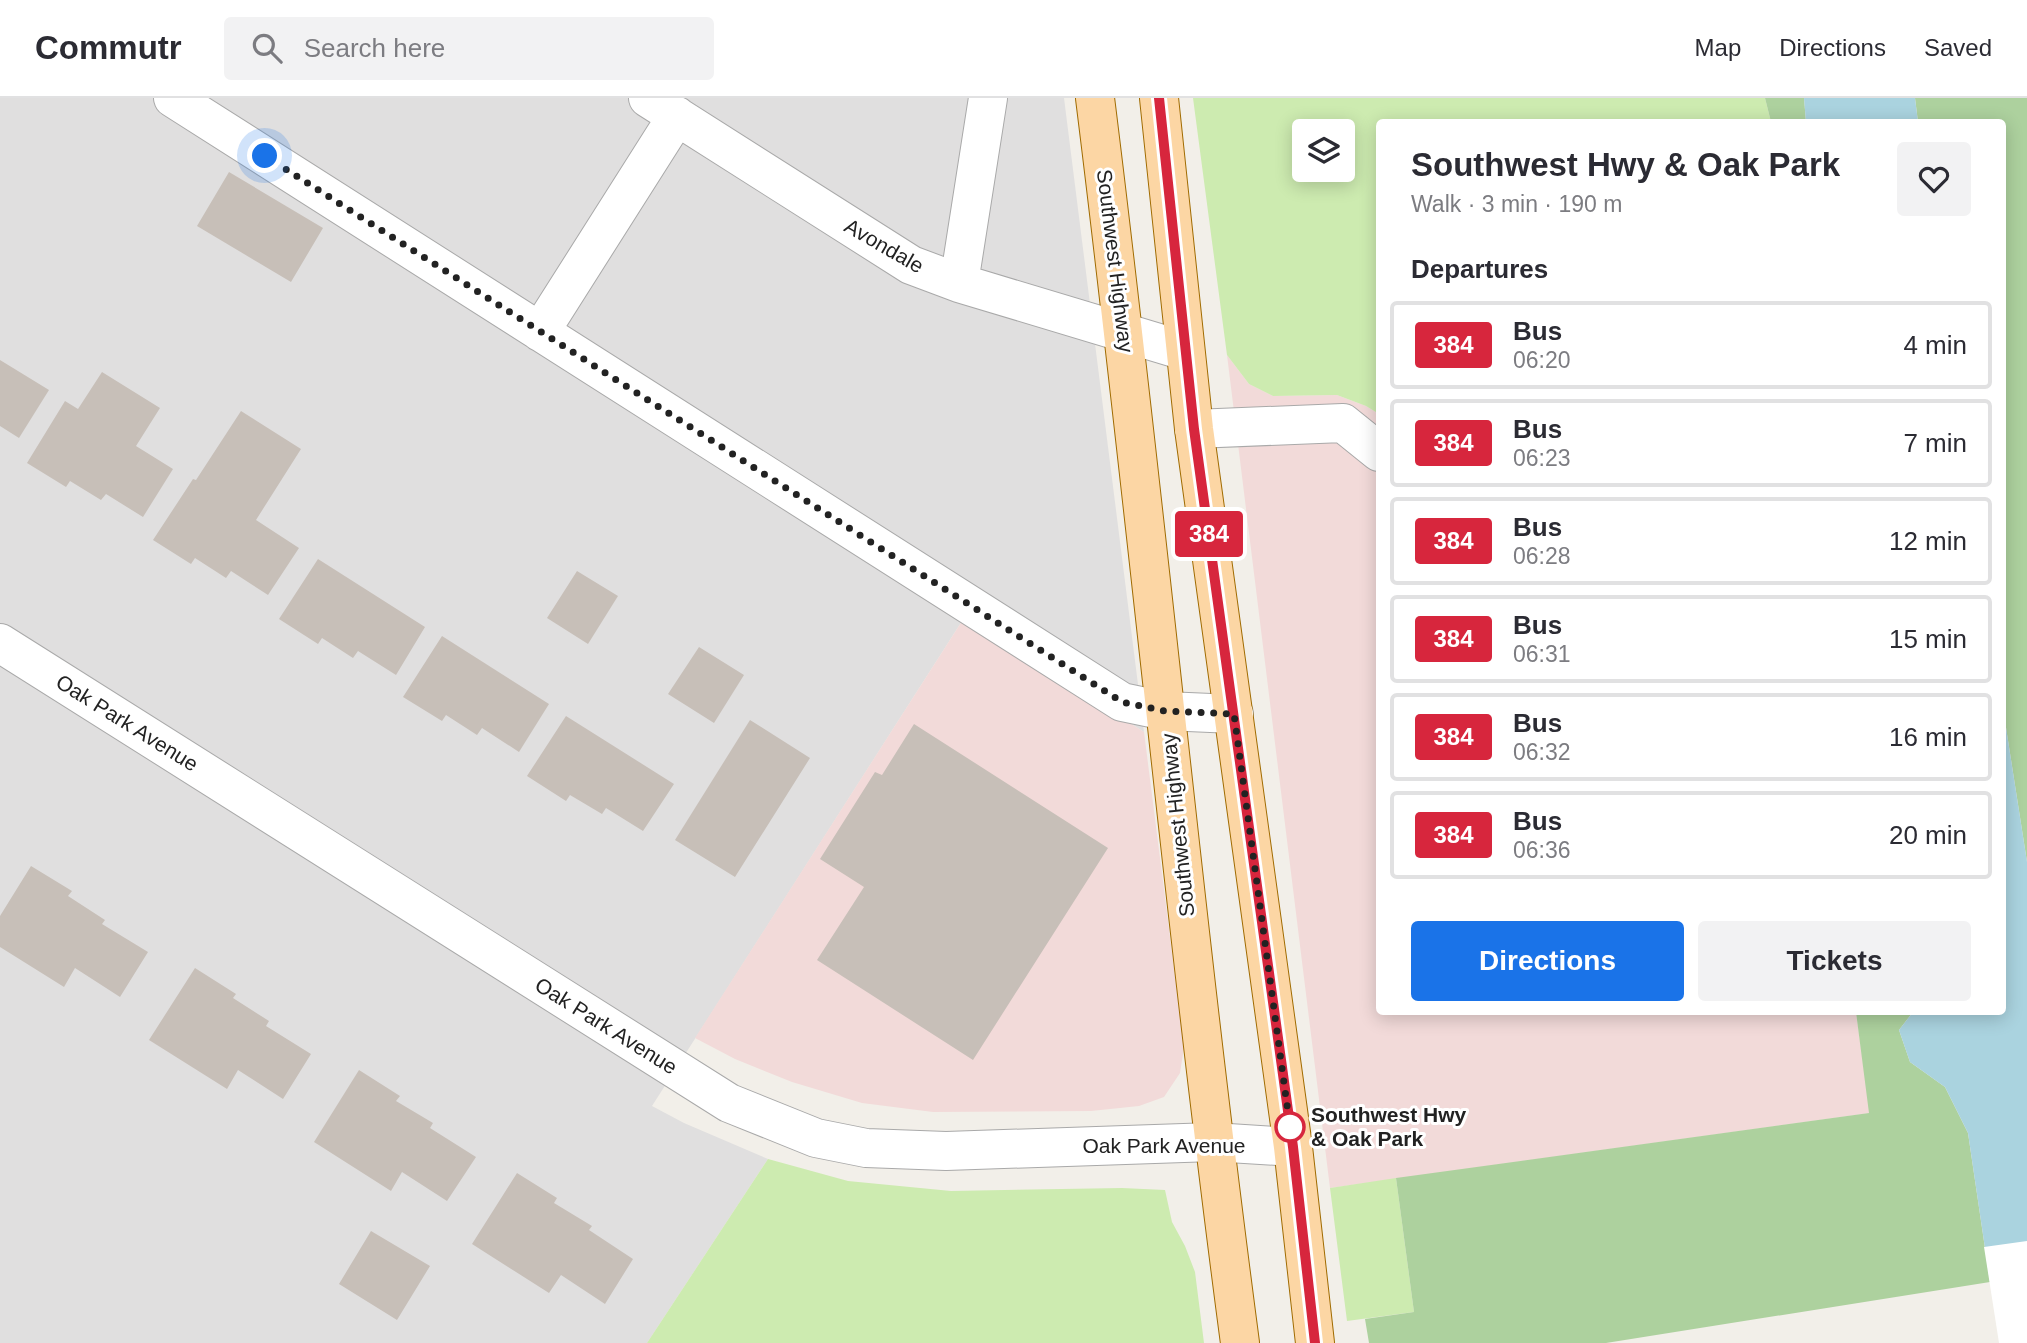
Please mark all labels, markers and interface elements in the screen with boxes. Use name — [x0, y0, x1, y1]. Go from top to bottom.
search box — [224, 17, 714, 80]
text: Commutr — [35, 29, 182, 66]
icon: search — [248, 29, 286, 67]
text: Search here — [304, 33, 445, 63]
text: Map — [1695, 34, 1741, 61]
text: Directions — [1779, 34, 1886, 61]
text: Saved — [1924, 34, 1992, 61]
map controls — [1292, 119, 1355, 182]
button: layers — [1292, 119, 1355, 182]
your location — [247, 138, 282, 173]
button: heart — [1897, 142, 1971, 216]
text: Southwest Hwy & Oak Park — [1411, 146, 1840, 183]
street label: Southwest Highway — [1093, 168, 1138, 354]
text: Walk · 3 min · 190 m — [1411, 191, 1622, 217]
street label: Avondale — [841, 214, 928, 277]
text: Departures — [1411, 254, 1548, 284]
text: Bus — [1513, 316, 1562, 346]
text: 4 min — [1903, 330, 1967, 360]
text: 384 — [1433, 331, 1474, 358]
text: 06:20 — [1513, 347, 1571, 373]
text: Bus — [1513, 414, 1562, 444]
text: 7 min — [1903, 428, 1967, 458]
text: 384 — [1433, 429, 1474, 456]
text: 06:23 — [1513, 445, 1571, 471]
line badge: 384 — [1169, 511, 1249, 557]
text: Bus — [1513, 512, 1562, 542]
text: 384 — [1189, 520, 1229, 547]
text: 12 min — [1889, 526, 1967, 556]
text: 384 — [1433, 527, 1474, 554]
text: 06:28 — [1513, 543, 1571, 569]
text: Bus — [1513, 610, 1562, 640]
text: 15 min — [1889, 624, 1967, 654]
text: 384 — [1433, 625, 1474, 652]
text: 06:31 — [1513, 641, 1571, 667]
street label: Oak Park Avenue — [52, 670, 203, 776]
text: Bus — [1513, 708, 1562, 738]
text: 16 min — [1889, 722, 1967, 752]
text: 384 — [1433, 723, 1474, 750]
street label: Southwest Highway — [1156, 732, 1199, 918]
text: 06:32 — [1513, 739, 1571, 765]
text: Bus — [1513, 806, 1562, 836]
text: 20 min — [1889, 820, 1967, 850]
text: 384 — [1433, 821, 1474, 848]
text: 06:36 — [1513, 837, 1571, 863]
button: Directions — [1411, 921, 1684, 1001]
button: Tickets — [1698, 921, 1971, 1001]
street label: Oak Park Avenue — [531, 973, 682, 1079]
place label: Southwest Hwy & Oak Park — [1311, 1103, 1467, 1150]
marker: Southwest Hwy & Oak Park — [1275, 1112, 1305, 1142]
street label: Oak Park Avenue — [1082, 1134, 1246, 1157]

